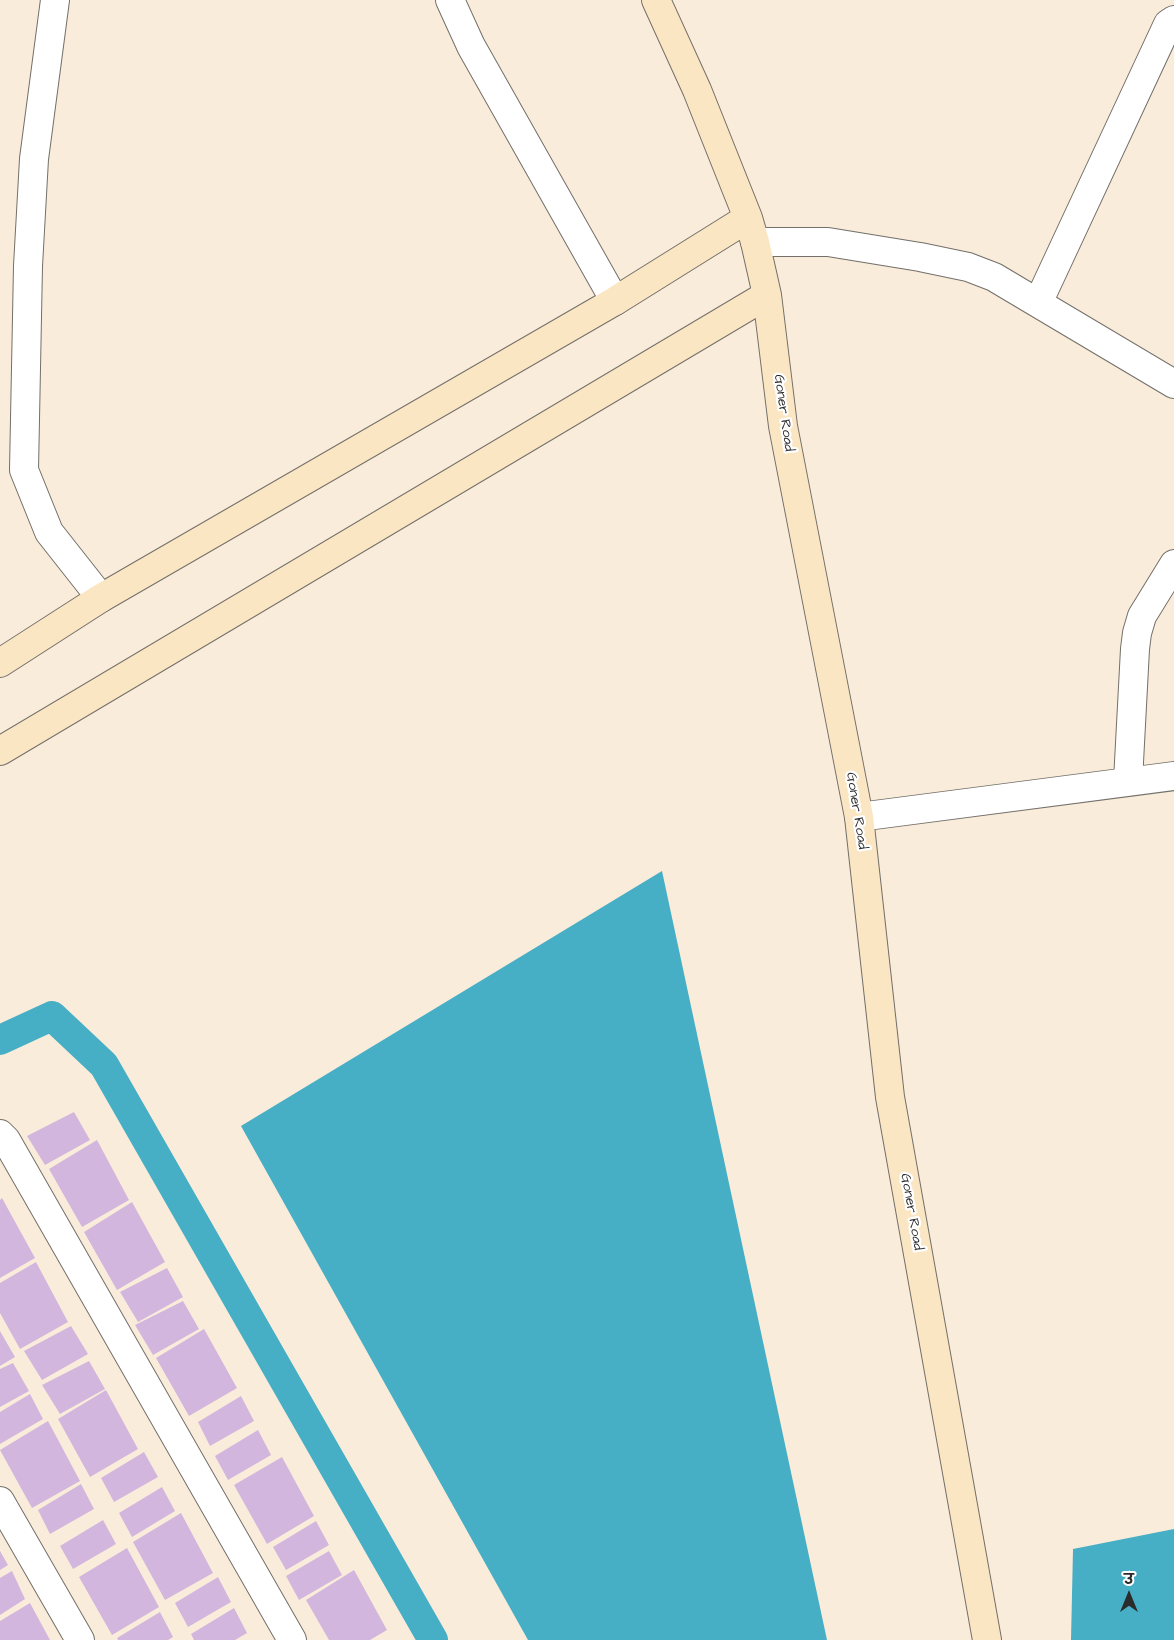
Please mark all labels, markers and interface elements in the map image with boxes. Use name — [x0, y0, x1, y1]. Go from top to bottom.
street label: Goner Road — [769, 373, 797, 453]
street label: Goner Road — [842, 771, 870, 851]
street label: Goner Road — [896, 1172, 926, 1252]
north arrow — [1104, 1570, 1154, 1620]
text: उ — [1124, 1570, 1134, 1590]

